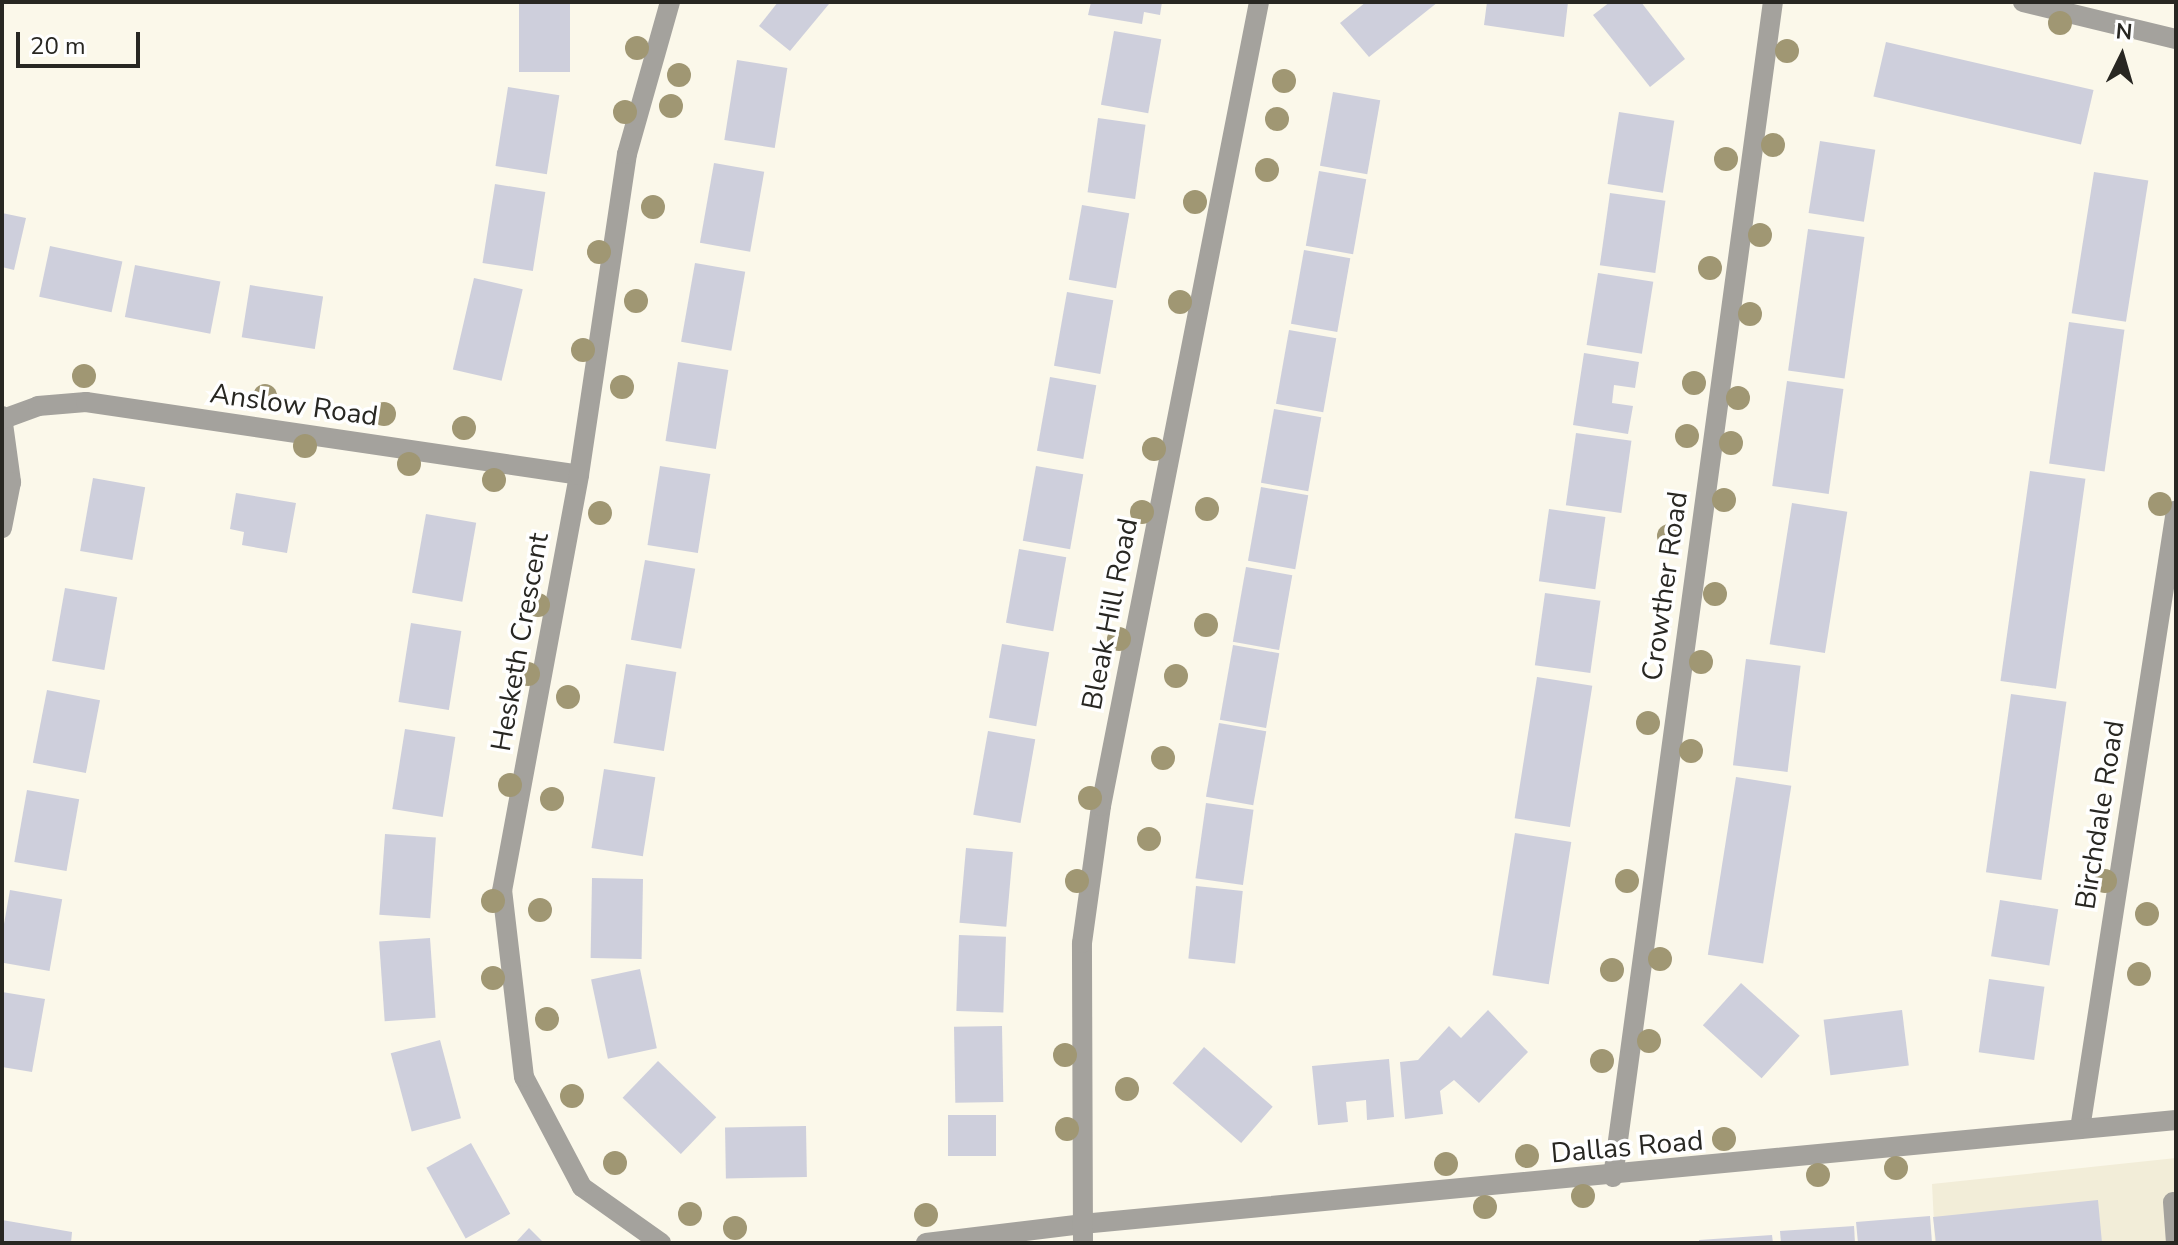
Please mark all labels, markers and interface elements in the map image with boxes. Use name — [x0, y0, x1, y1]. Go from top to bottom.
scale bar — [20, 16, 144, 66]
north arrow — [2082, 16, 2162, 96]
text: N — [2115, 16, 2134, 48]
text: 20 m — [30, 30, 86, 62]
street label: Anslow Road — [208, 377, 380, 433]
street label: Crowther Road — [1635, 489, 1695, 683]
street label: Bleak Hill Road — [1075, 515, 1145, 713]
street label: Hesketh Crescent — [484, 530, 556, 754]
street label: Birchdale Road — [2068, 718, 2132, 912]
street label: Dallas Road — [1549, 1124, 1705, 1170]

